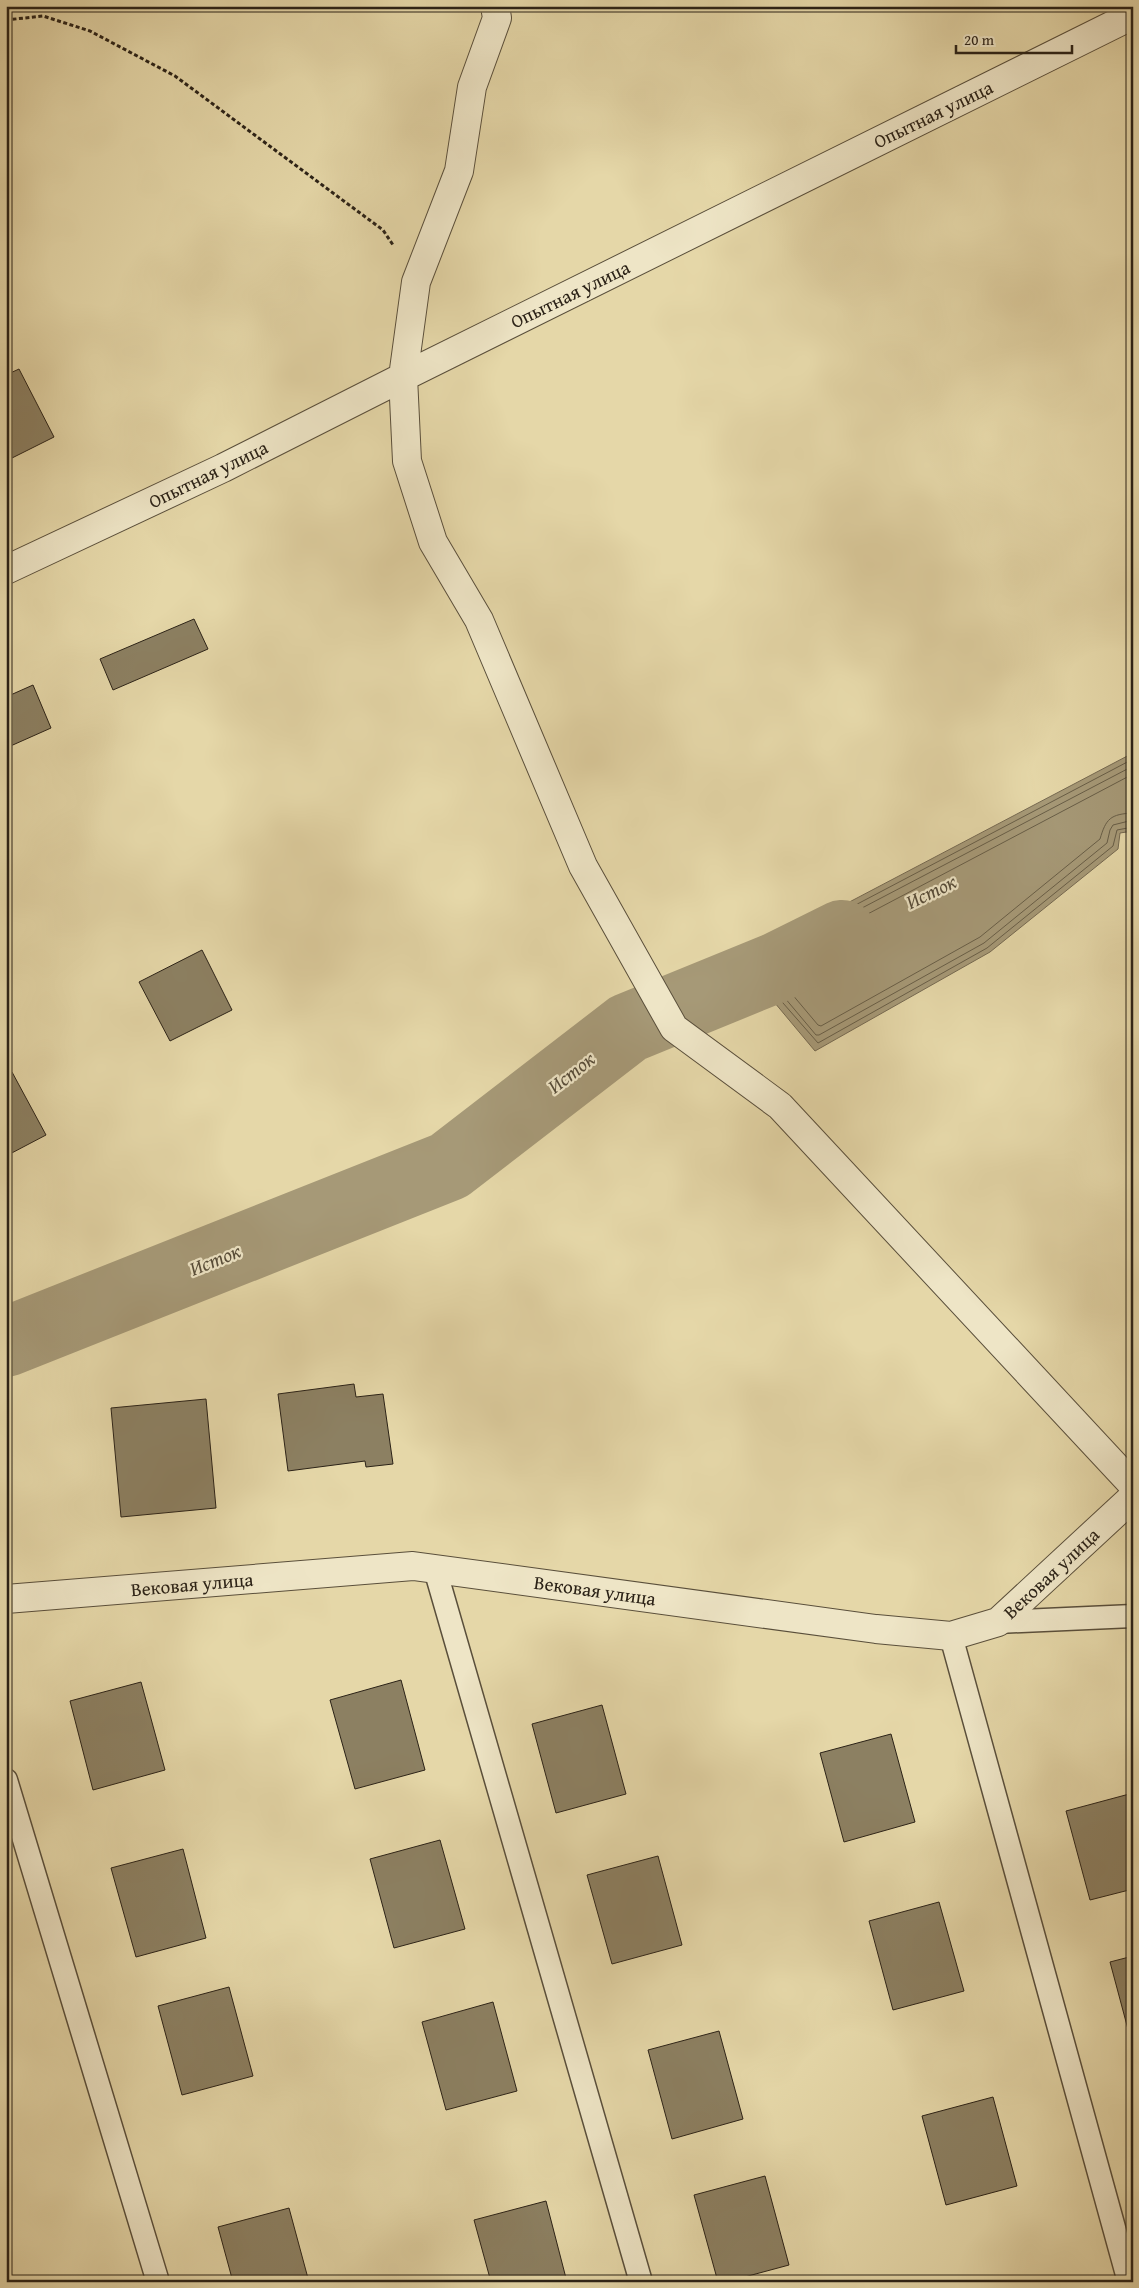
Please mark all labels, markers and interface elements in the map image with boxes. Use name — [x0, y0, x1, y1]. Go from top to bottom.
scale bar — [956, 22, 1073, 54]
text: 20 m — [964, 29, 995, 50]
street label: Опытная улица — [868, 73, 998, 155]
street label: Опытная улица — [505, 253, 635, 335]
street label: Опытная улица — [143, 433, 273, 515]
water label: Исток — [901, 866, 961, 916]
water label: Исток — [541, 1044, 601, 1100]
water label: Исток — [185, 1236, 245, 1282]
street label: Вековая улица — [997, 1521, 1105, 1625]
street label: Вековая улица — [130, 1565, 254, 1603]
street label: Вековая улица — [532, 1568, 658, 1612]

